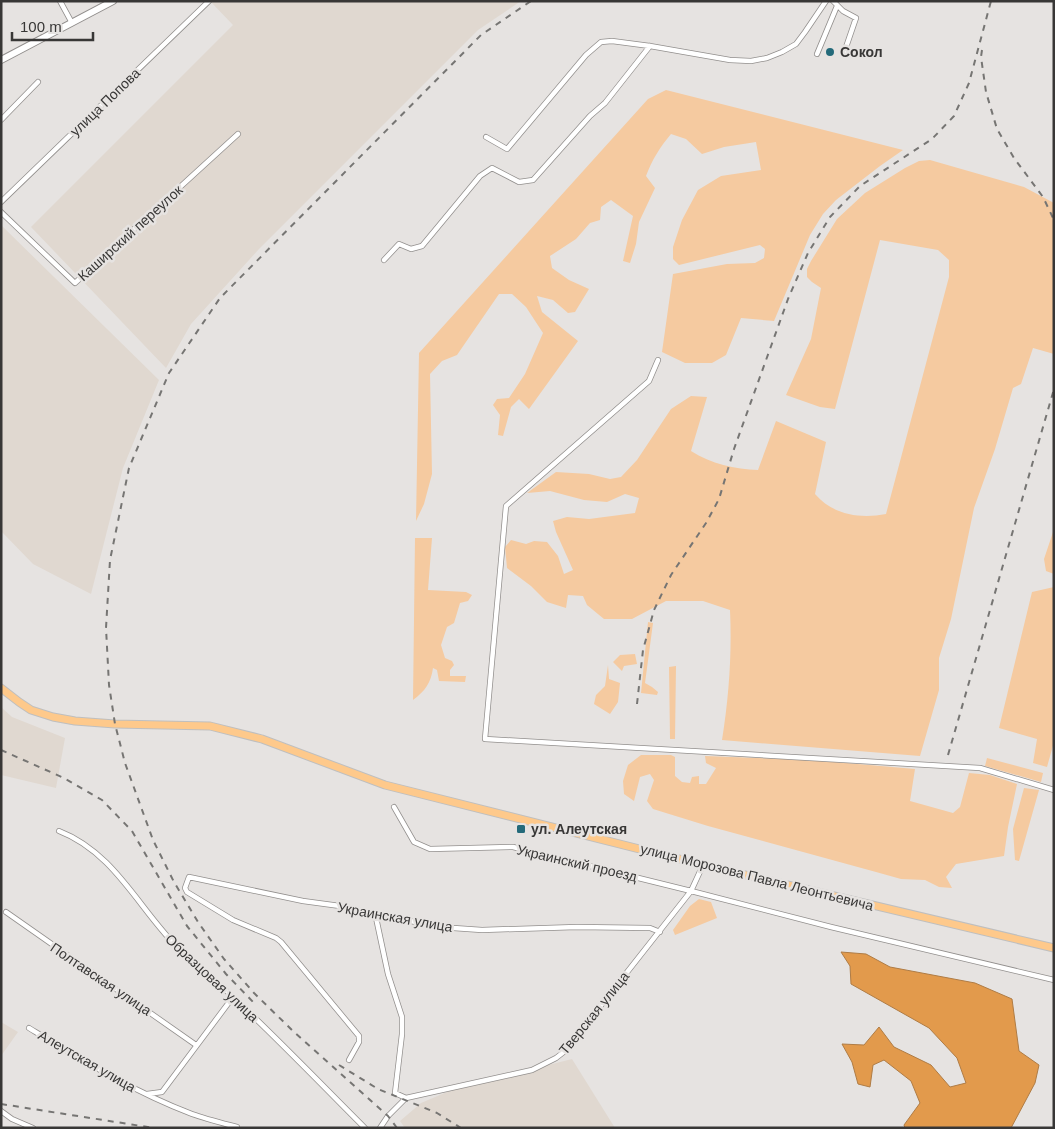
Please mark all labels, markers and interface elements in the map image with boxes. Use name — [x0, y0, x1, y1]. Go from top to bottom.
scale bar — [12, 10, 94, 42]
text: 100 m — [20, 18, 62, 35]
place label: Сокол — [840, 44, 883, 60]
marker: Сокол — [824, 46, 836, 58]
street label: улица Попова — [67, 65, 143, 139]
street label: Каширский переулок — [74, 181, 186, 284]
place label: ул. Алеутская — [531, 821, 627, 837]
marker: ул. Алеутская — [515, 823, 527, 835]
street label: улица Морозова Павла Леонтьевича — [639, 840, 875, 914]
street label: Украинский проезд — [515, 841, 639, 885]
street label: Украинская улица — [336, 899, 454, 935]
street label: Образцовая улица — [162, 931, 262, 1025]
street label: Полтавская улица — [48, 939, 155, 1019]
street label: Тверская улица — [556, 968, 632, 1058]
street label: Алеутская улица — [36, 1027, 139, 1095]

